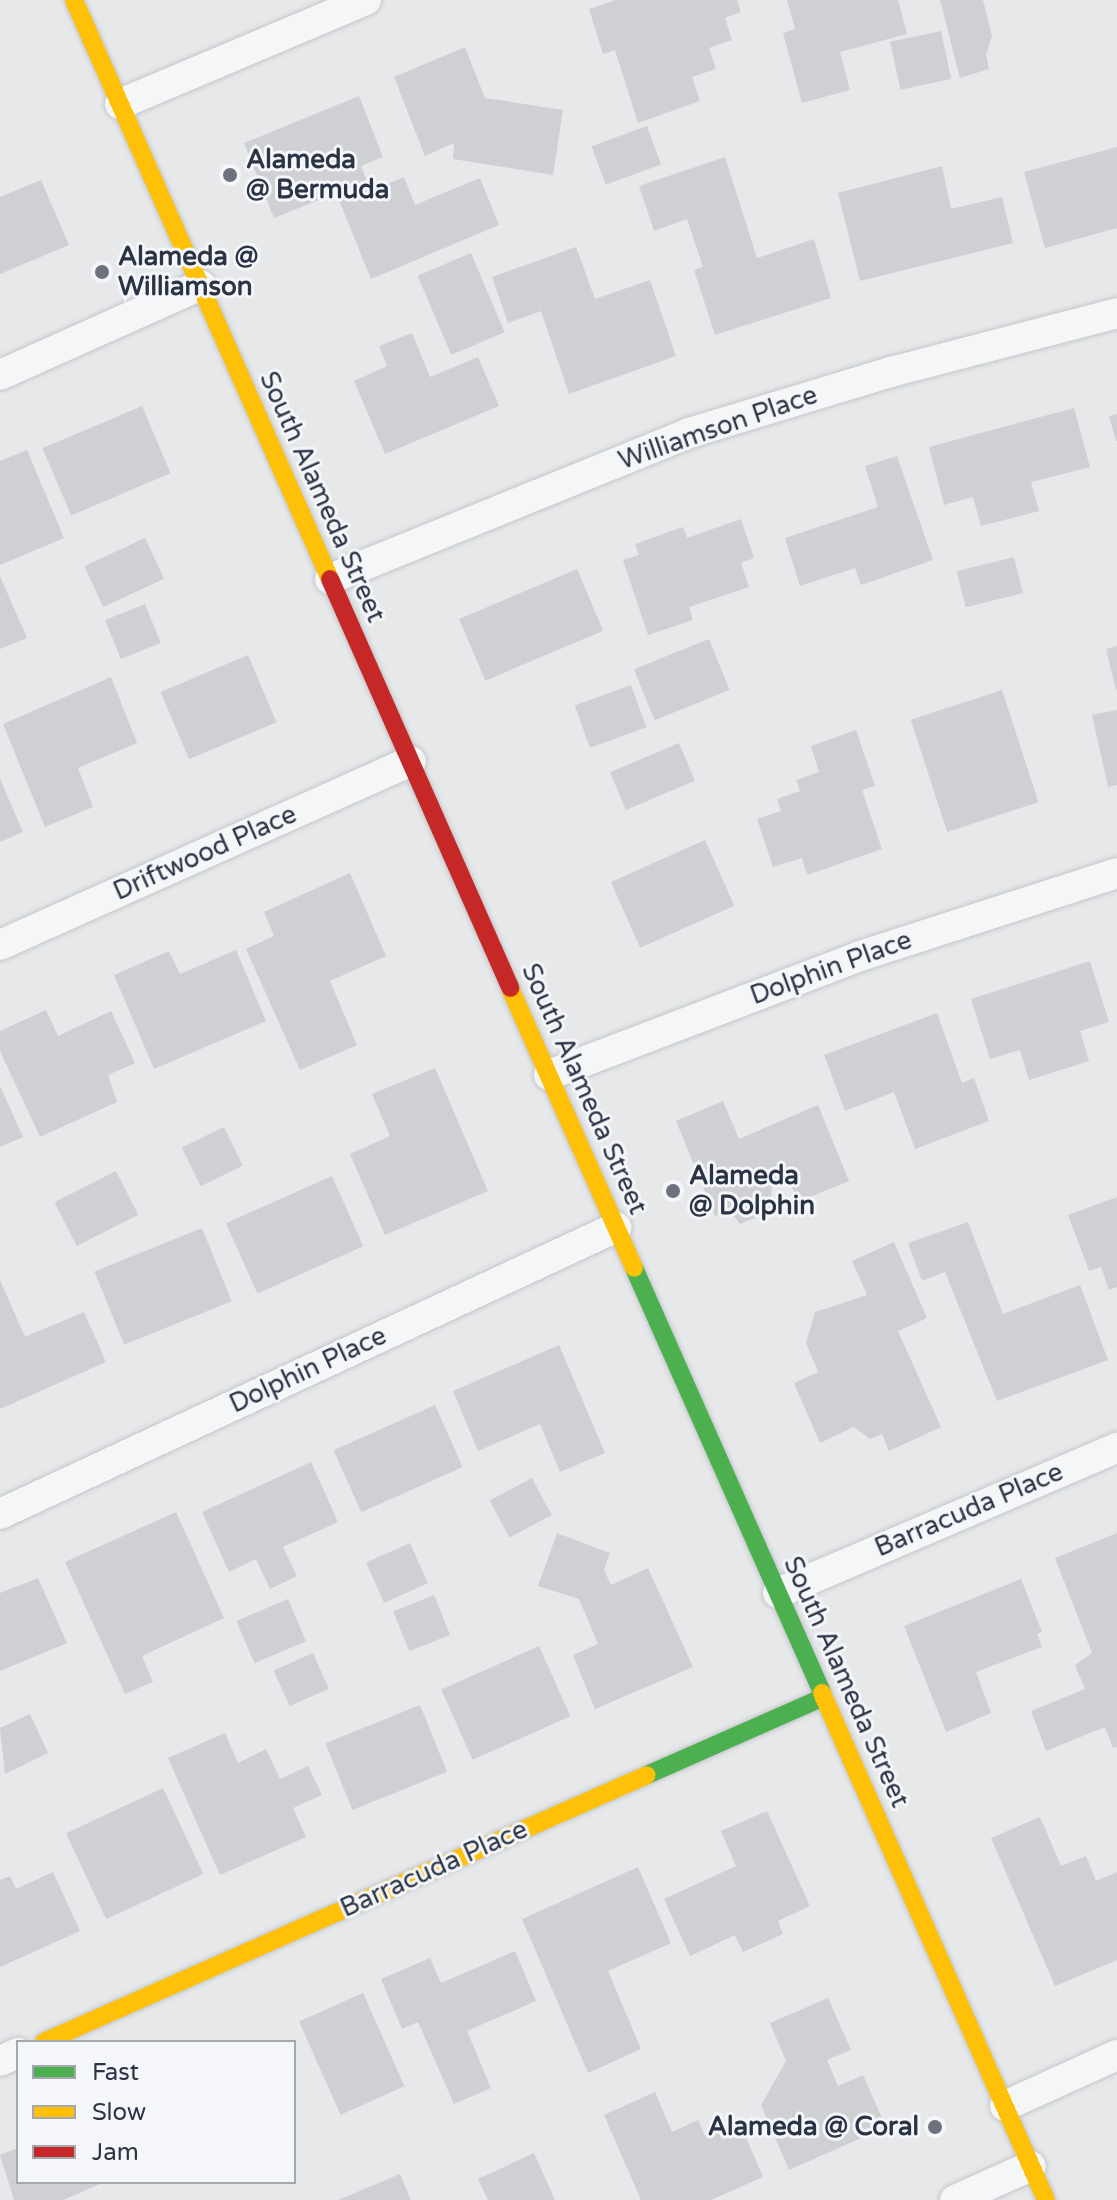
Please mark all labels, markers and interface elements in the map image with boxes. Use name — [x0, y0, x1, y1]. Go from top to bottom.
place label: Alameda @ Bermuda — [246, 144, 389, 206]
marker: Alameda @ Bermuda — [221, 166, 239, 184]
place label: Alameda @ Williamson — [118, 241, 258, 302]
marker: Alameda @ Williamson — [93, 263, 111, 281]
street label: South Alameda Street — [253, 367, 391, 627]
street label: Williamson Place — [615, 379, 821, 477]
street label: Driftwood Place — [109, 799, 301, 907]
street label: Dolphin Place — [746, 924, 916, 1012]
street label: South Alameda Street — [515, 959, 653, 1219]
place label: Alameda @ Dolphin — [689, 1160, 815, 1222]
marker: Alameda @ Dolphin — [664, 1182, 682, 1200]
street label: Dolphin Place — [225, 1320, 391, 1420]
street label: Barracuda Place — [870, 1456, 1068, 1564]
street label: South Alameda Street — [777, 1552, 915, 1812]
street label: Barracuda Place — [336, 1814, 532, 1924]
legend — [16, 2040, 296, 2184]
text: Fast — [92, 2058, 139, 2087]
text: Slow — [92, 2098, 146, 2127]
place label: Alameda @ Coral — [708, 2111, 919, 2143]
marker: Alameda @ Coral — [926, 2118, 944, 2136]
text: Jam — [92, 2138, 139, 2167]

